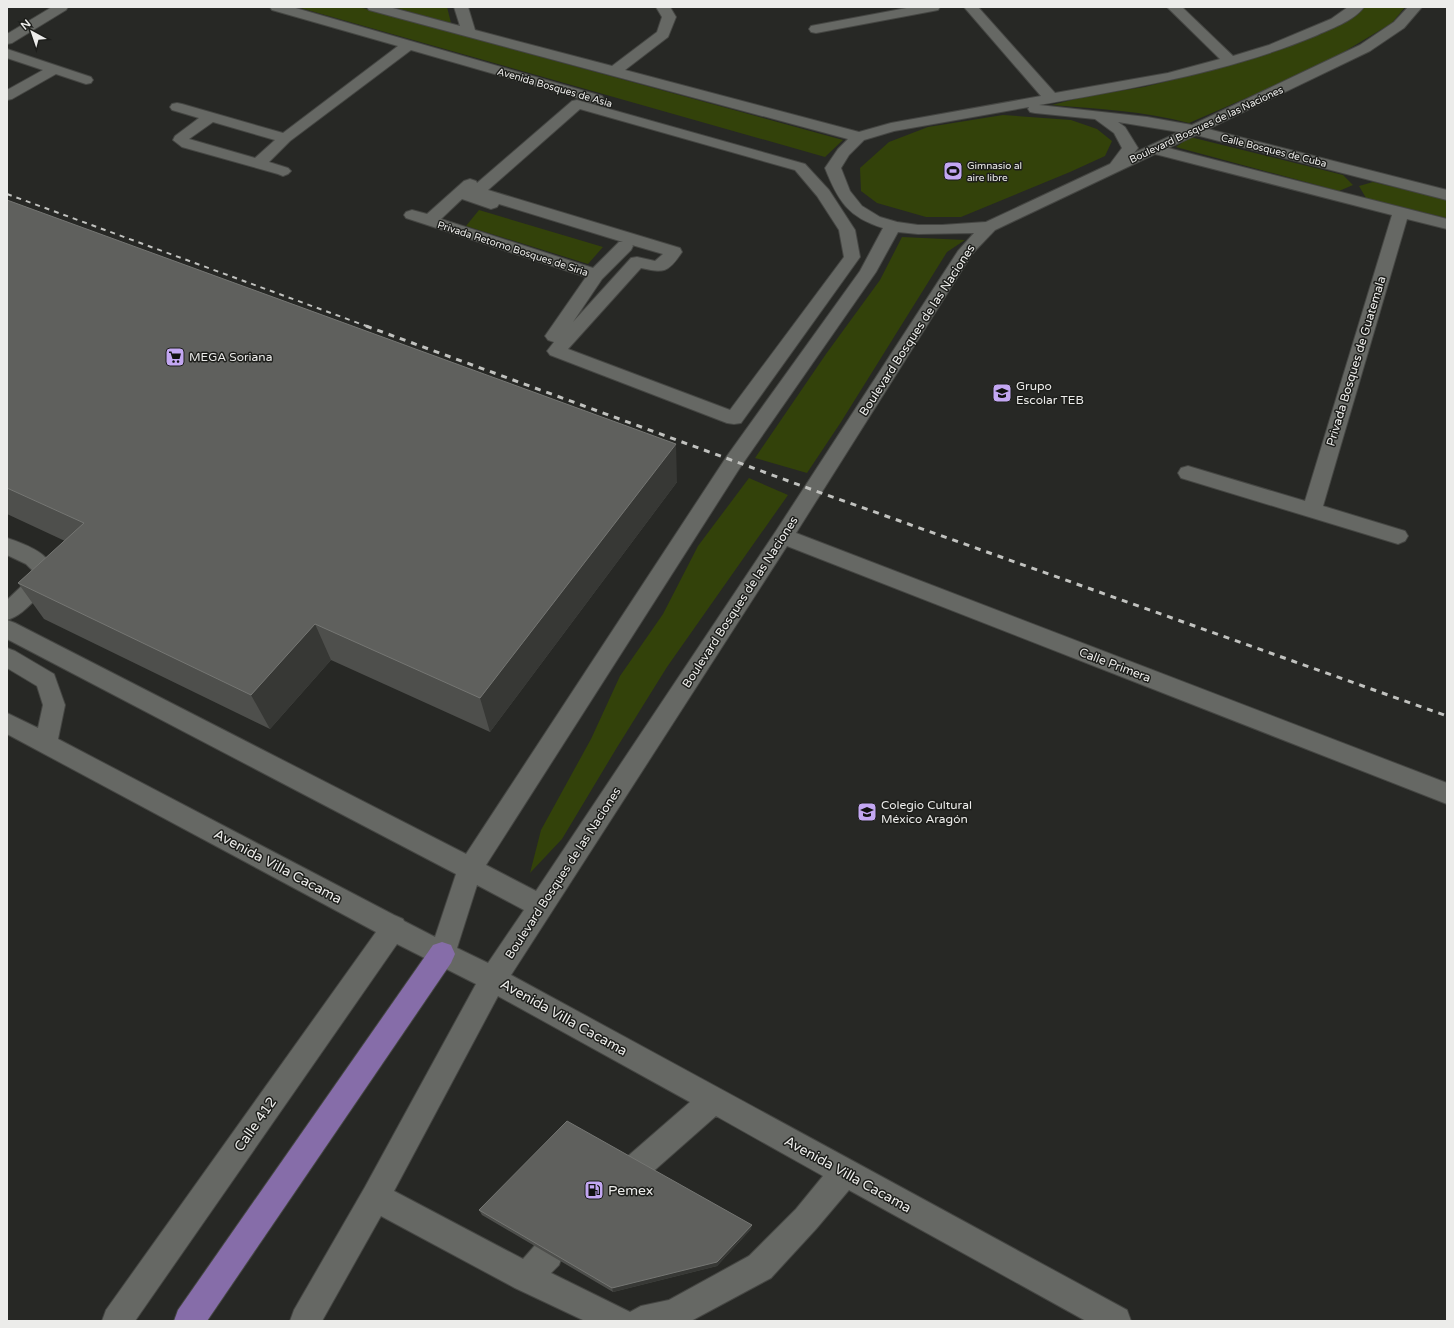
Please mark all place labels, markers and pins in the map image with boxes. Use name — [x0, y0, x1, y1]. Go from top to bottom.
sports icon: Gimnasio al aire libre — [942, 160, 964, 182]
place label: Gimnasio al aire libre — [967, 160, 1022, 184]
supermarket icon: MEGA Soriana — [164, 346, 186, 368]
place label: MEGA Soriana — [189, 350, 272, 364]
place label: Grupo Escolar TEB — [1016, 379, 1084, 407]
school or university icon: Grupo Escolar TEB — [991, 382, 1013, 404]
place label: Colegio Cultural México Aragón — [881, 798, 972, 826]
school or university icon: Colegio Cultural México Aragón — [856, 801, 878, 823]
fuel station icon: Pemex — [583, 1179, 605, 1201]
place label: Pemex — [608, 1182, 653, 1199]

